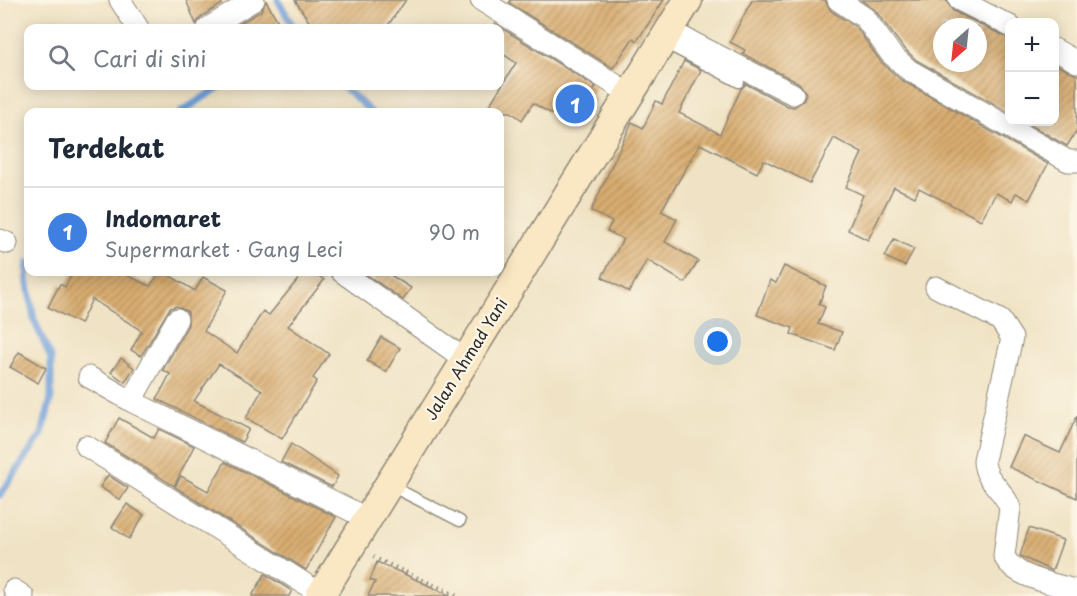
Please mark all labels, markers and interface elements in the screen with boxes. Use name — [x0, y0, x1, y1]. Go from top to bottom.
north arrow — [933, 18, 987, 72]
map controls — [1005, 18, 1059, 126]
button: + — [1005, 18, 1059, 72]
search box — [24, 24, 504, 90]
icon: search — [45, 41, 78, 74]
text: Cari di sini — [93, 41, 206, 74]
button: − — [1005, 72, 1059, 126]
pin: 1 — [556, 82, 594, 126]
text: Terdekat — [48, 128, 165, 167]
text: Indomaret — [105, 201, 221, 234]
text: 1 — [63, 217, 72, 247]
text: 90 m — [429, 217, 480, 247]
text: Supermarket · Gang Leci — [105, 234, 343, 264]
street label: Jalan Ahmad Yani — [418, 293, 512, 424]
your location — [703, 327, 732, 356]

